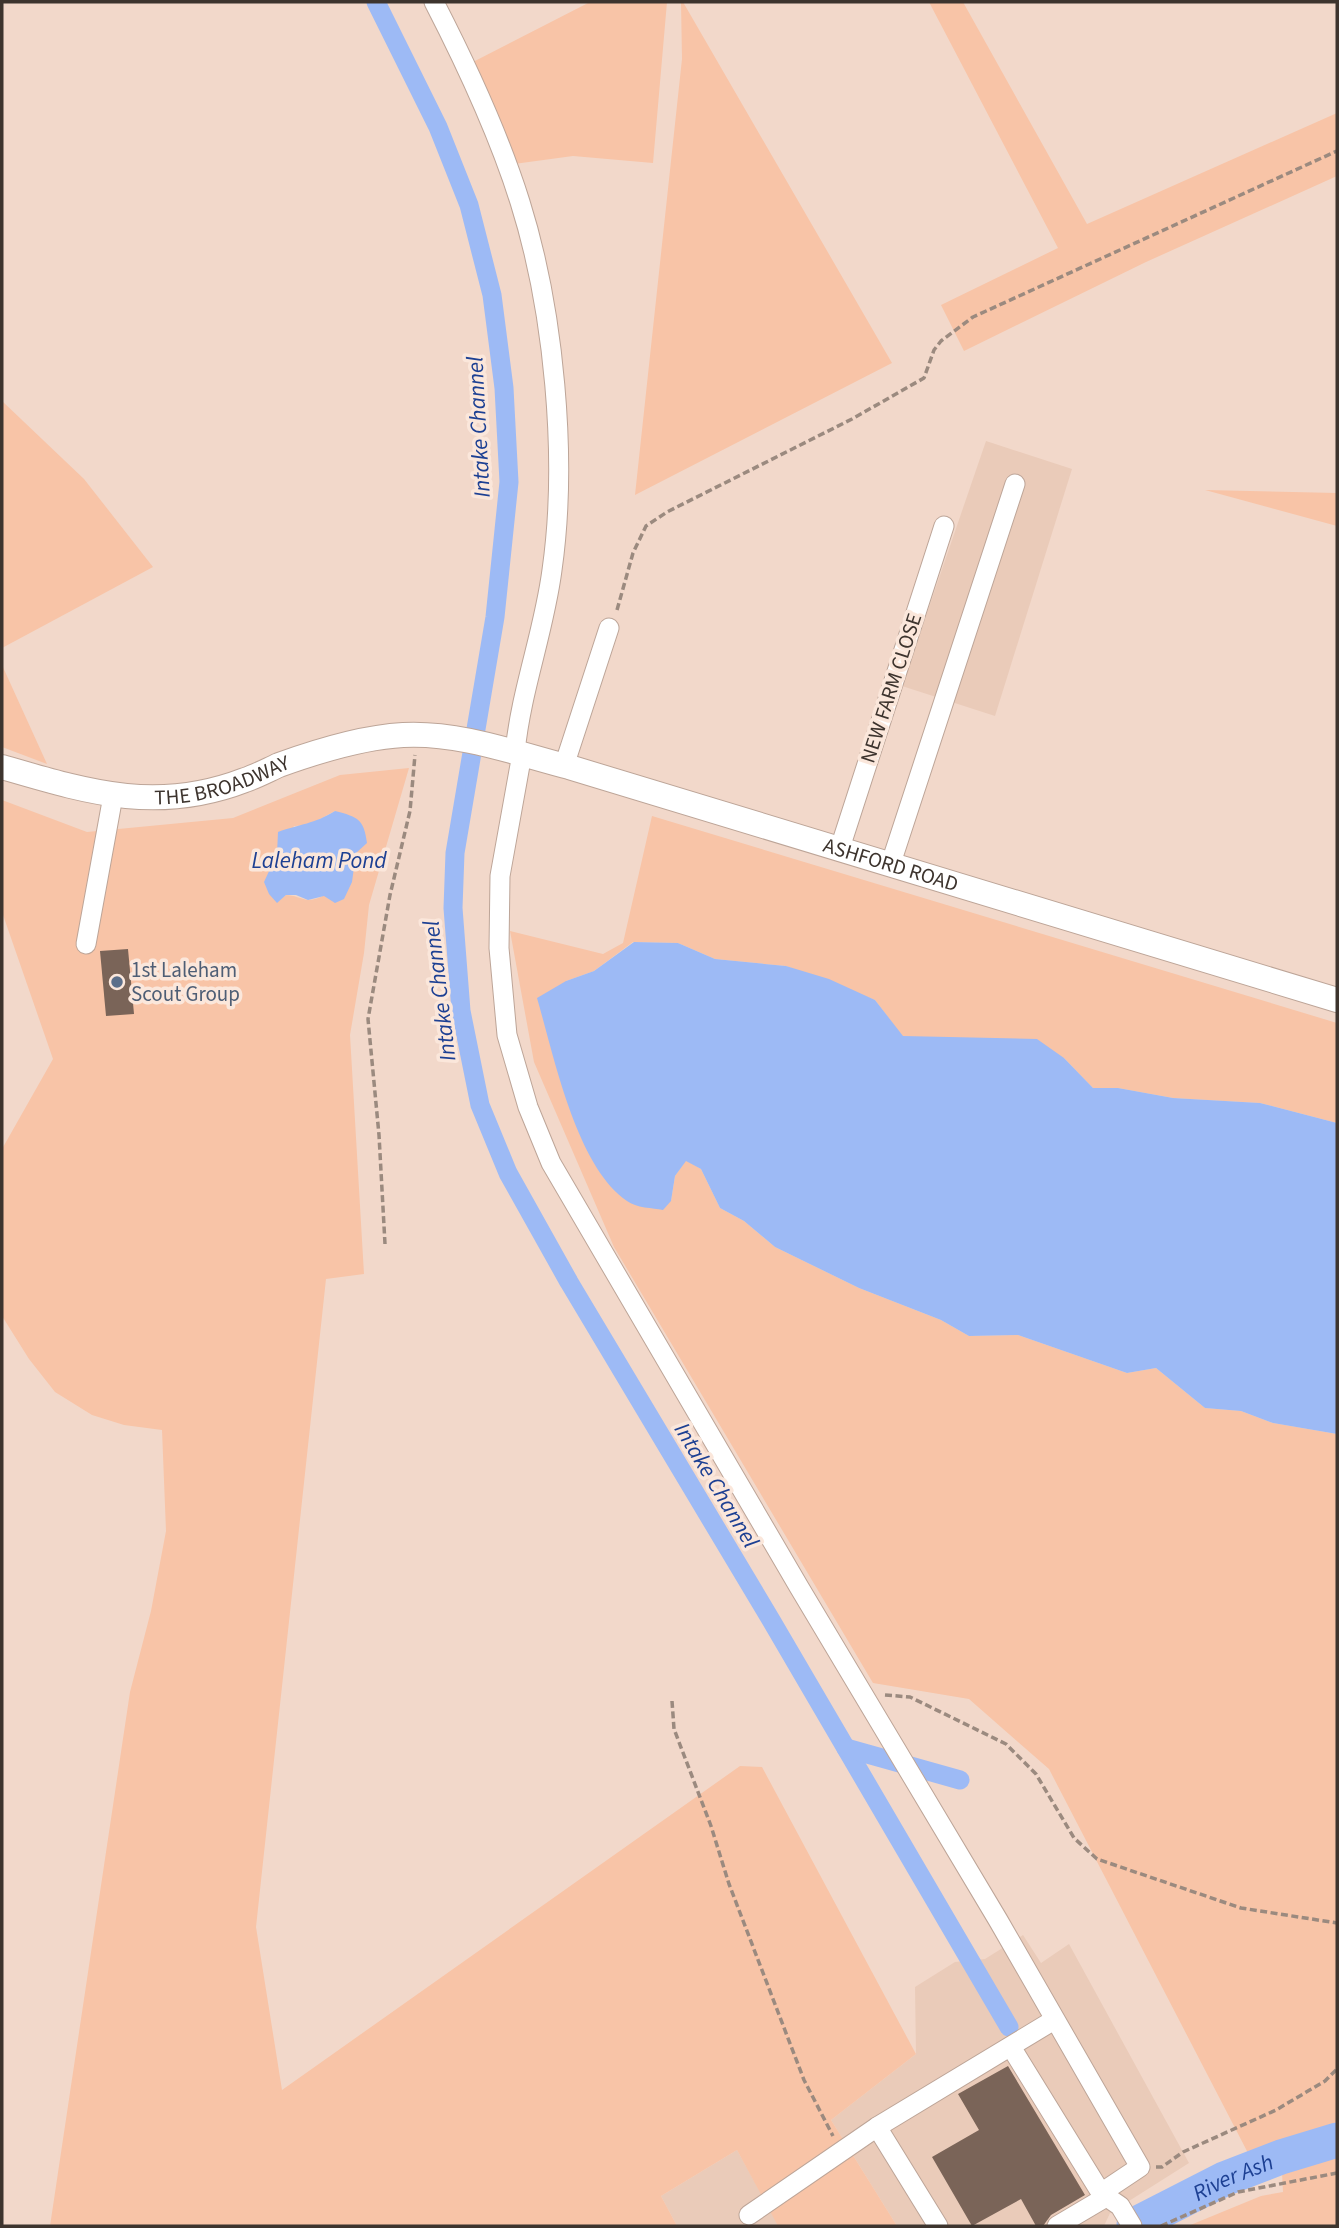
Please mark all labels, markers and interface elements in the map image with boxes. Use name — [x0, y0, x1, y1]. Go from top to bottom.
water label: Intake Channel — [458, 355, 499, 498]
street label: NEW FARM CLOSE — [853, 609, 929, 767]
street label: THE BROADWAY — [154, 747, 294, 812]
street label: ASHFORD ROAD — [820, 830, 962, 899]
water label: Laleham Pond — [251, 844, 387, 877]
water label: Intake Channel — [414, 918, 464, 1063]
place label: 1st Laleham Scout Group — [131, 955, 240, 1009]
marker: 1st Laleham Scout Group — [109, 974, 125, 990]
water label: Intake Channel — [666, 1416, 767, 1555]
water label: River Ash — [1187, 2146, 1278, 2209]

